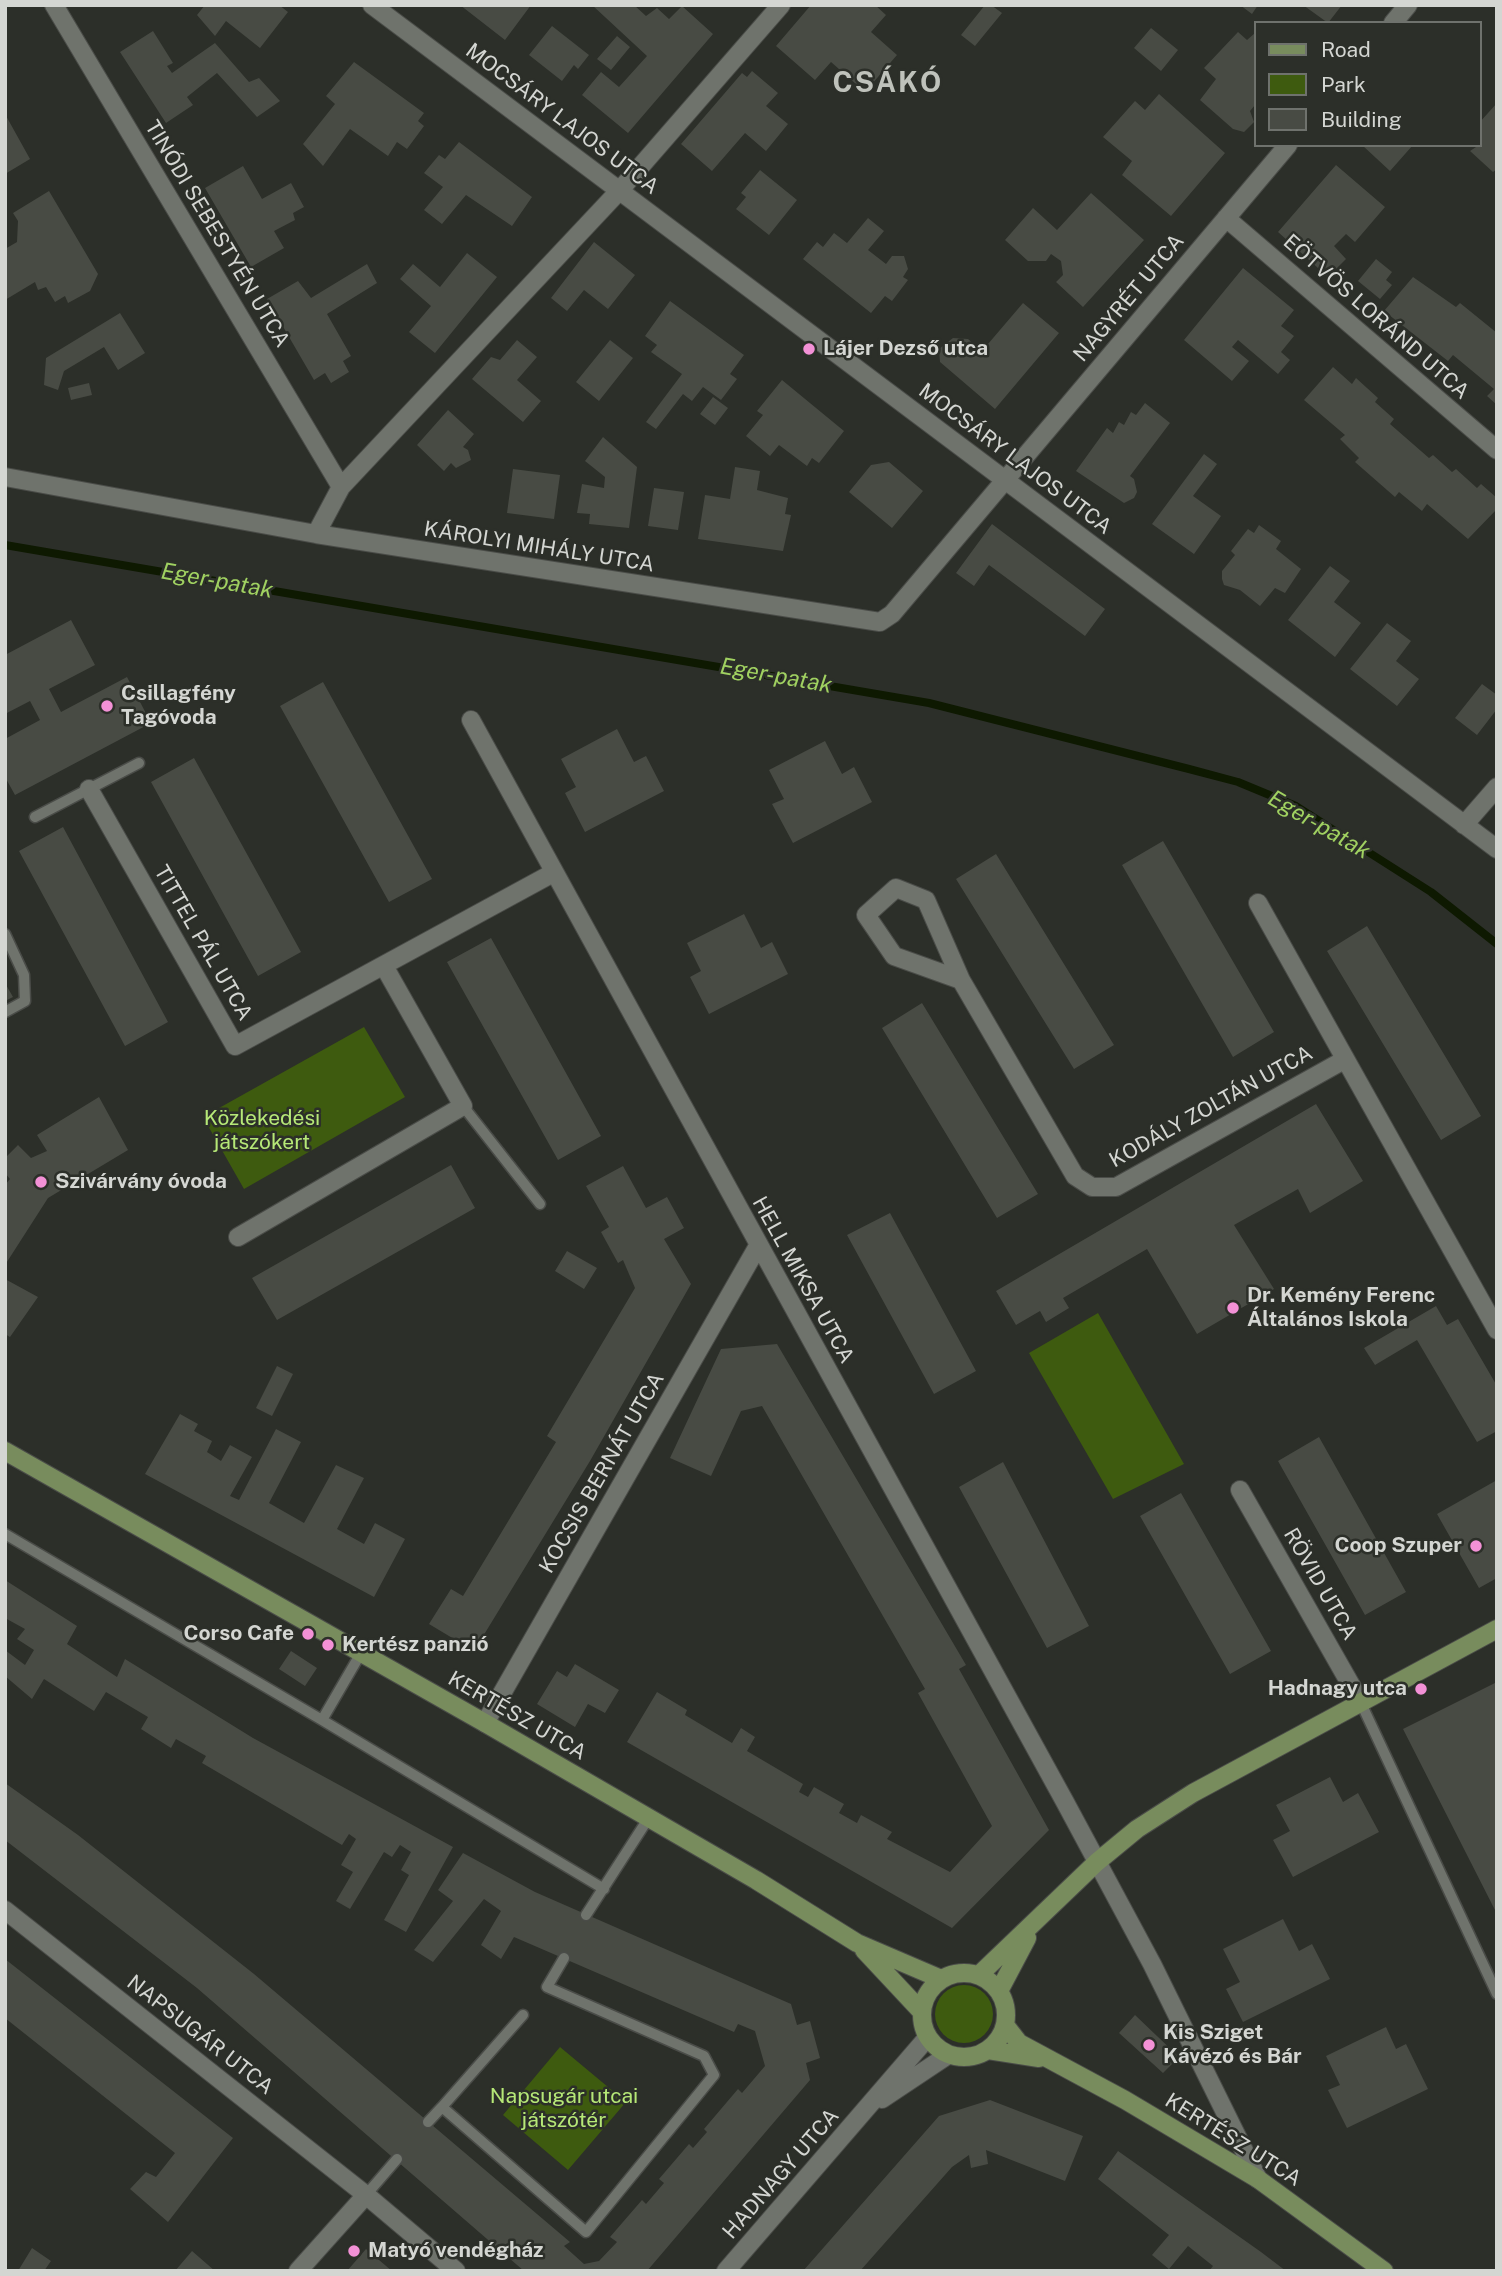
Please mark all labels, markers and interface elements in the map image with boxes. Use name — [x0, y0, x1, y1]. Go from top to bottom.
legend — [1254, 21, 1481, 147]
text: Road — [1321, 37, 1371, 62]
street label: MOCSÁRY LAJOS UTCA — [461, 38, 663, 200]
district label: CSÁKÓ — [833, 66, 943, 100]
text: Park — [1321, 72, 1366, 97]
text: Building — [1321, 107, 1402, 132]
street label: TINÓDI SEBESTYÉN UTCA — [139, 116, 295, 352]
street label: NAGYRÉT UTCA — [1068, 229, 1190, 367]
street label: EÖTVÖS LORÁND UTCA — [1278, 229, 1474, 405]
place label: Lájer Dezső utca — [823, 336, 988, 362]
marker: Lájer Dezső utca — [801, 341, 817, 357]
street label: MOCSÁRY LAJOS UTCA — [914, 378, 1116, 540]
street label: KÁROLYI MIHÁLY UTCA — [422, 516, 656, 578]
water label: Eger-patak — [159, 558, 275, 604]
water label: Eger-patak — [718, 653, 834, 699]
place label: Csillagfény Tagóvoda — [121, 681, 236, 731]
marker: Csillagfény Tagóvoda — [99, 698, 115, 714]
water label: Eger-patak — [1263, 785, 1375, 865]
street label: TITTEL PÁL UTCA — [148, 861, 258, 1025]
street label: KODÁLY ZOLTÁN UTCA — [1105, 1041, 1317, 1173]
park label: Közlekedési játszókert — [204, 1106, 320, 1156]
place label: Szivárvány óvoda — [55, 1169, 227, 1195]
marker: Szivárvány óvoda — [33, 1174, 49, 1190]
street label: HELL MIKSA UTCA — [747, 1192, 859, 1368]
place label: Dr. Kemény Ferenc Általános Iskola — [1247, 1283, 1435, 1333]
marker: Dr. Kemény Ferenc Általános Iskola — [1225, 1300, 1241, 1316]
street label: KOCSIS BERNÁT UTCA — [534, 1368, 670, 1578]
street label: RÖVID UTCA — [1278, 1524, 1362, 1644]
place label: Coop Szuper — [1334, 1533, 1462, 1559]
marker: Coop Szuper — [1468, 1538, 1484, 1554]
place label: Corso Cafe — [183, 1621, 294, 1647]
marker: Corso Cafe — [300, 1626, 316, 1642]
place label: Kertész panzió — [342, 1632, 489, 1658]
marker: Kertész panzió — [320, 1637, 336, 1653]
street label: KERTÉSZ UTCA — [443, 1666, 591, 1766]
place label: Hadnagy utca — [1268, 1676, 1407, 1702]
marker: Hadnagy utca — [1413, 1681, 1429, 1697]
street label: NAPSUGÁR UTCA — [122, 1970, 278, 2100]
place label: Kis Sziget Kávézó és Bár — [1163, 2020, 1302, 2070]
marker: Kis Sziget Kávézó és Bár — [1141, 2037, 1157, 2053]
park label: Napsugár utcai játszótér — [490, 2084, 638, 2134]
street label: KERTÉSZ UTCA — [1160, 2088, 1306, 2192]
street label: HADNAGY UTCA — [718, 2104, 844, 2244]
place label: Matyó vendégház — [368, 2238, 544, 2264]
marker: Matyó vendégház — [346, 2243, 362, 2259]

